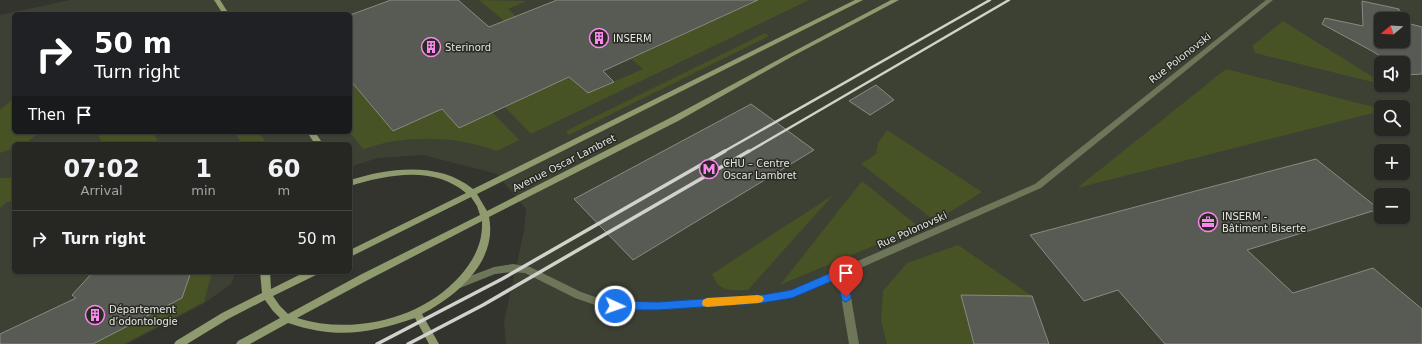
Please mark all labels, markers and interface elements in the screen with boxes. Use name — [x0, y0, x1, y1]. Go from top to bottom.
north arrow — [1374, 12, 1410, 48]
map controls — [1374, 12, 1410, 224]
text: 50 m — [94, 27, 172, 60]
building icon: INSERM — [588, 27, 610, 49]
icon: right — [28, 28, 80, 80]
street label: Rue Polonovski — [1147, 31, 1213, 85]
place label: INSERM — [613, 33, 652, 44]
building icon: Sterinord — [420, 36, 442, 58]
place label: Sterinord — [445, 42, 491, 53]
button: sound — [1374, 56, 1410, 92]
text: Turn right — [94, 61, 180, 82]
button: search — [1374, 100, 1410, 136]
icon: arrive — [73, 104, 95, 126]
text: Then — [28, 106, 65, 124]
street label: Avenue Oscar Lambret — [511, 132, 617, 194]
button: + — [1374, 144, 1410, 180]
text: 07:02 — [63, 155, 140, 183]
text: 1 — [195, 155, 212, 183]
text: 60 — [267, 155, 301, 183]
metro station icon: CHU – Centre Oscar Lambret — [698, 158, 720, 180]
place label: CHU – Centre Oscar Lambret — [723, 158, 797, 181]
text: Arrival — [80, 183, 123, 198]
text: min — [191, 183, 216, 198]
text: m — [278, 183, 290, 198]
button: − — [1374, 188, 1410, 224]
street label: Rue Polonovski — [875, 210, 949, 250]
office icon: INSERM - Bâtiment Biserte — [1197, 211, 1219, 233]
place label: INSERM - Bâtiment Biserte — [1222, 211, 1306, 234]
icon: right — [28, 228, 50, 250]
text: Turn right — [62, 230, 146, 248]
text: 50 m — [298, 230, 336, 248]
pin — [829, 256, 863, 297]
icon: arrive — [835, 262, 857, 284]
position arrow — [594, 285, 636, 327]
building icon: Département d’odontologie — [84, 304, 106, 326]
place label: Département d’odontologie — [109, 304, 178, 327]

